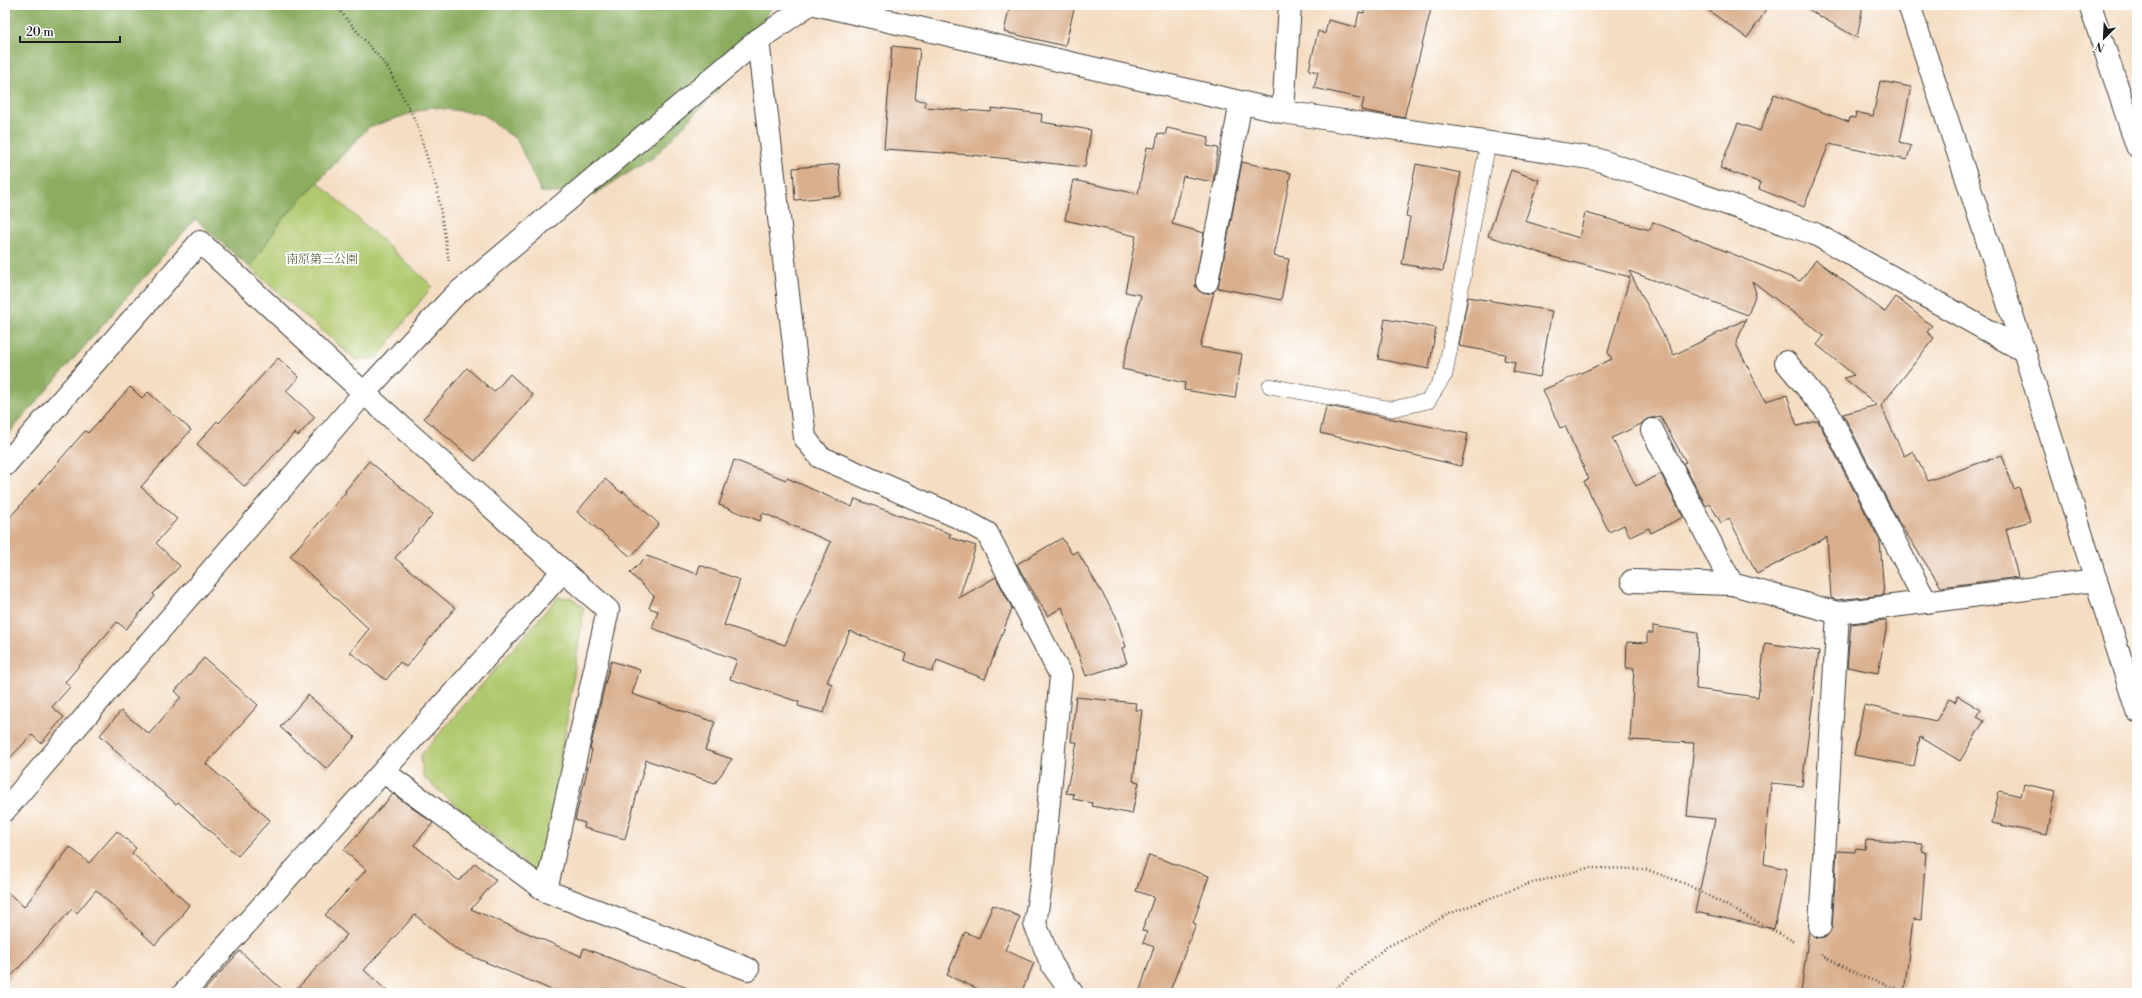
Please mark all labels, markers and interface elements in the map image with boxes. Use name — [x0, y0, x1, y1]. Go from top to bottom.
scale bar — [20, 18, 120, 44]
north arrow — [2084, 18, 2124, 58]
text: 20 m — [26, 25, 54, 40]
text: N — [2093, 38, 2107, 54]
park label: 南原第三公園 — [286, 252, 358, 267]

